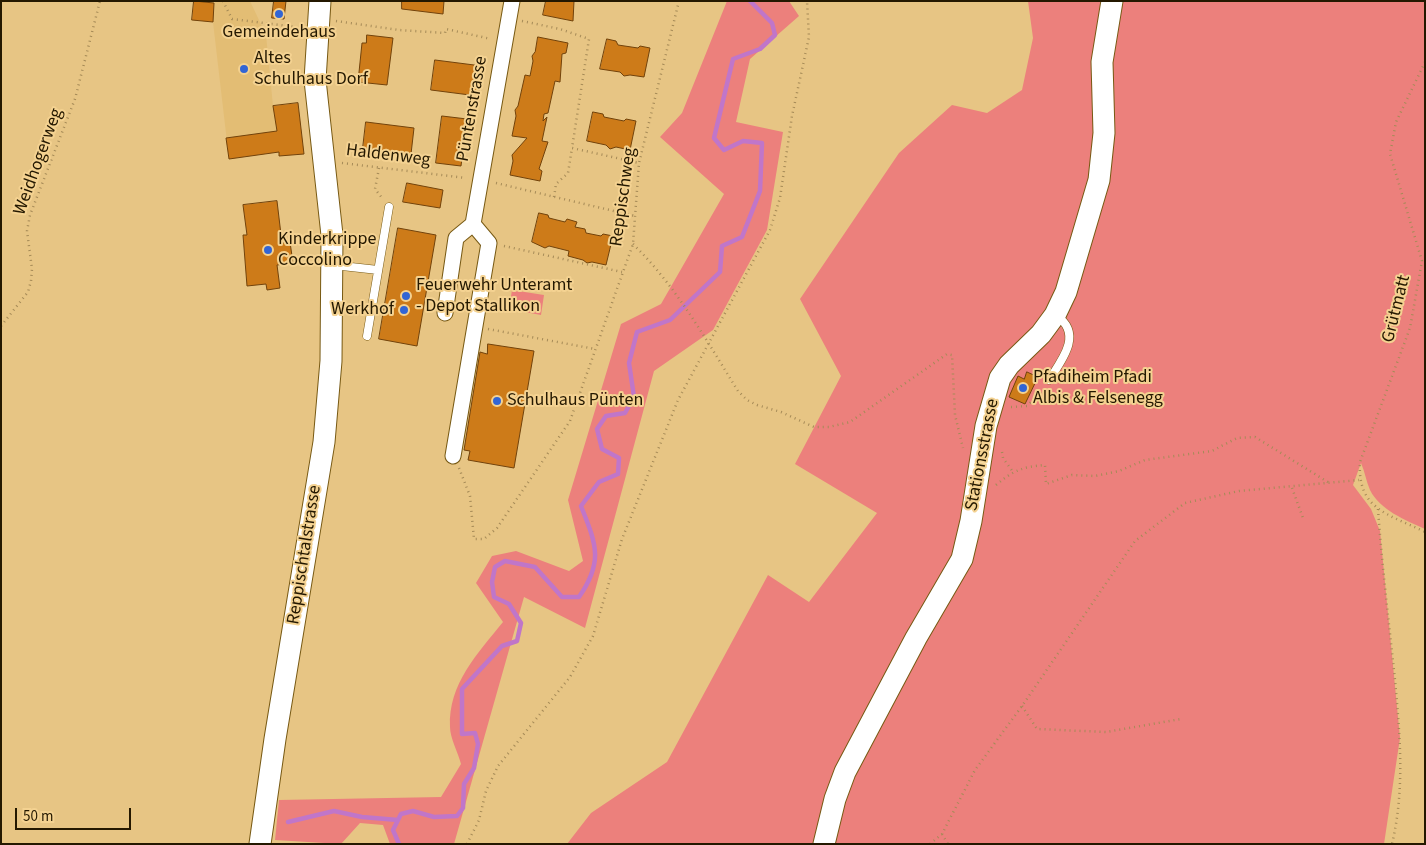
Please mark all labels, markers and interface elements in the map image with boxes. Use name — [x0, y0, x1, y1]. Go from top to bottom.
marker: Gemeindehaus — [273, 8, 285, 20]
place label: Gemeindehaus — [222, 22, 336, 44]
place label: Altes Schulhaus Dorf — [254, 48, 368, 90]
street label: Püntenstrasse — [453, 55, 493, 163]
marker: Altes Schulhaus Dorf — [238, 63, 250, 75]
street label: Weidhogerweg — [10, 106, 68, 218]
street label: Haldenweg — [345, 140, 431, 172]
street label: Reppischweg — [606, 146, 642, 248]
place label: Kinderkrippe Coccolino — [278, 229, 376, 272]
marker: Kinderkrippe Coccolino — [262, 244, 274, 256]
street label: Grütmatt — [1378, 273, 1416, 345]
place label: Feuerwehr Unteramt - Depot Stallikon — [416, 275, 572, 318]
marker: Feuerwehr Unteramt - Depot Stallikon — [400, 290, 412, 302]
place label: Werkhof — [331, 299, 394, 321]
marker: Werkhof — [398, 304, 410, 316]
place label: Pfadiheim Pfadi Albis & Felsenegg — [1033, 367, 1163, 409]
marker: Pfadiheim Pfadi Albis & Felsenegg — [1017, 382, 1029, 394]
place label: Schulhaus Pünten — [507, 390, 643, 412]
marker: Schulhaus Pünten — [491, 395, 503, 407]
street label: Stationsstrasse — [962, 397, 1004, 513]
street label: Reppischtalstrasse — [283, 484, 327, 626]
scale bar — [18, 798, 134, 830]
text: 50 m — [23, 806, 53, 827]

